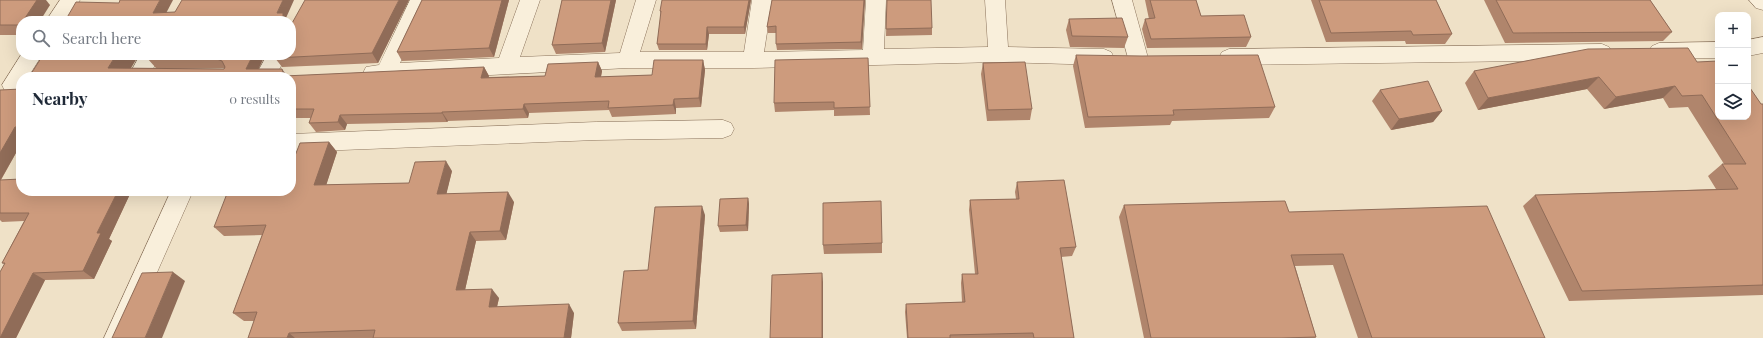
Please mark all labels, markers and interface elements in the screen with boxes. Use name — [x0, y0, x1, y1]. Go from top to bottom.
map controls — [1715, 12, 1751, 120]
button: + — [1715, 12, 1751, 48]
search box — [16, 16, 296, 60]
icon: search — [30, 27, 52, 49]
text: Search here — [62, 28, 141, 48]
button: − — [1715, 48, 1751, 84]
button: layers — [1715, 84, 1751, 120]
text: Nearby — [32, 87, 87, 109]
text: 0 results — [229, 90, 280, 107]

